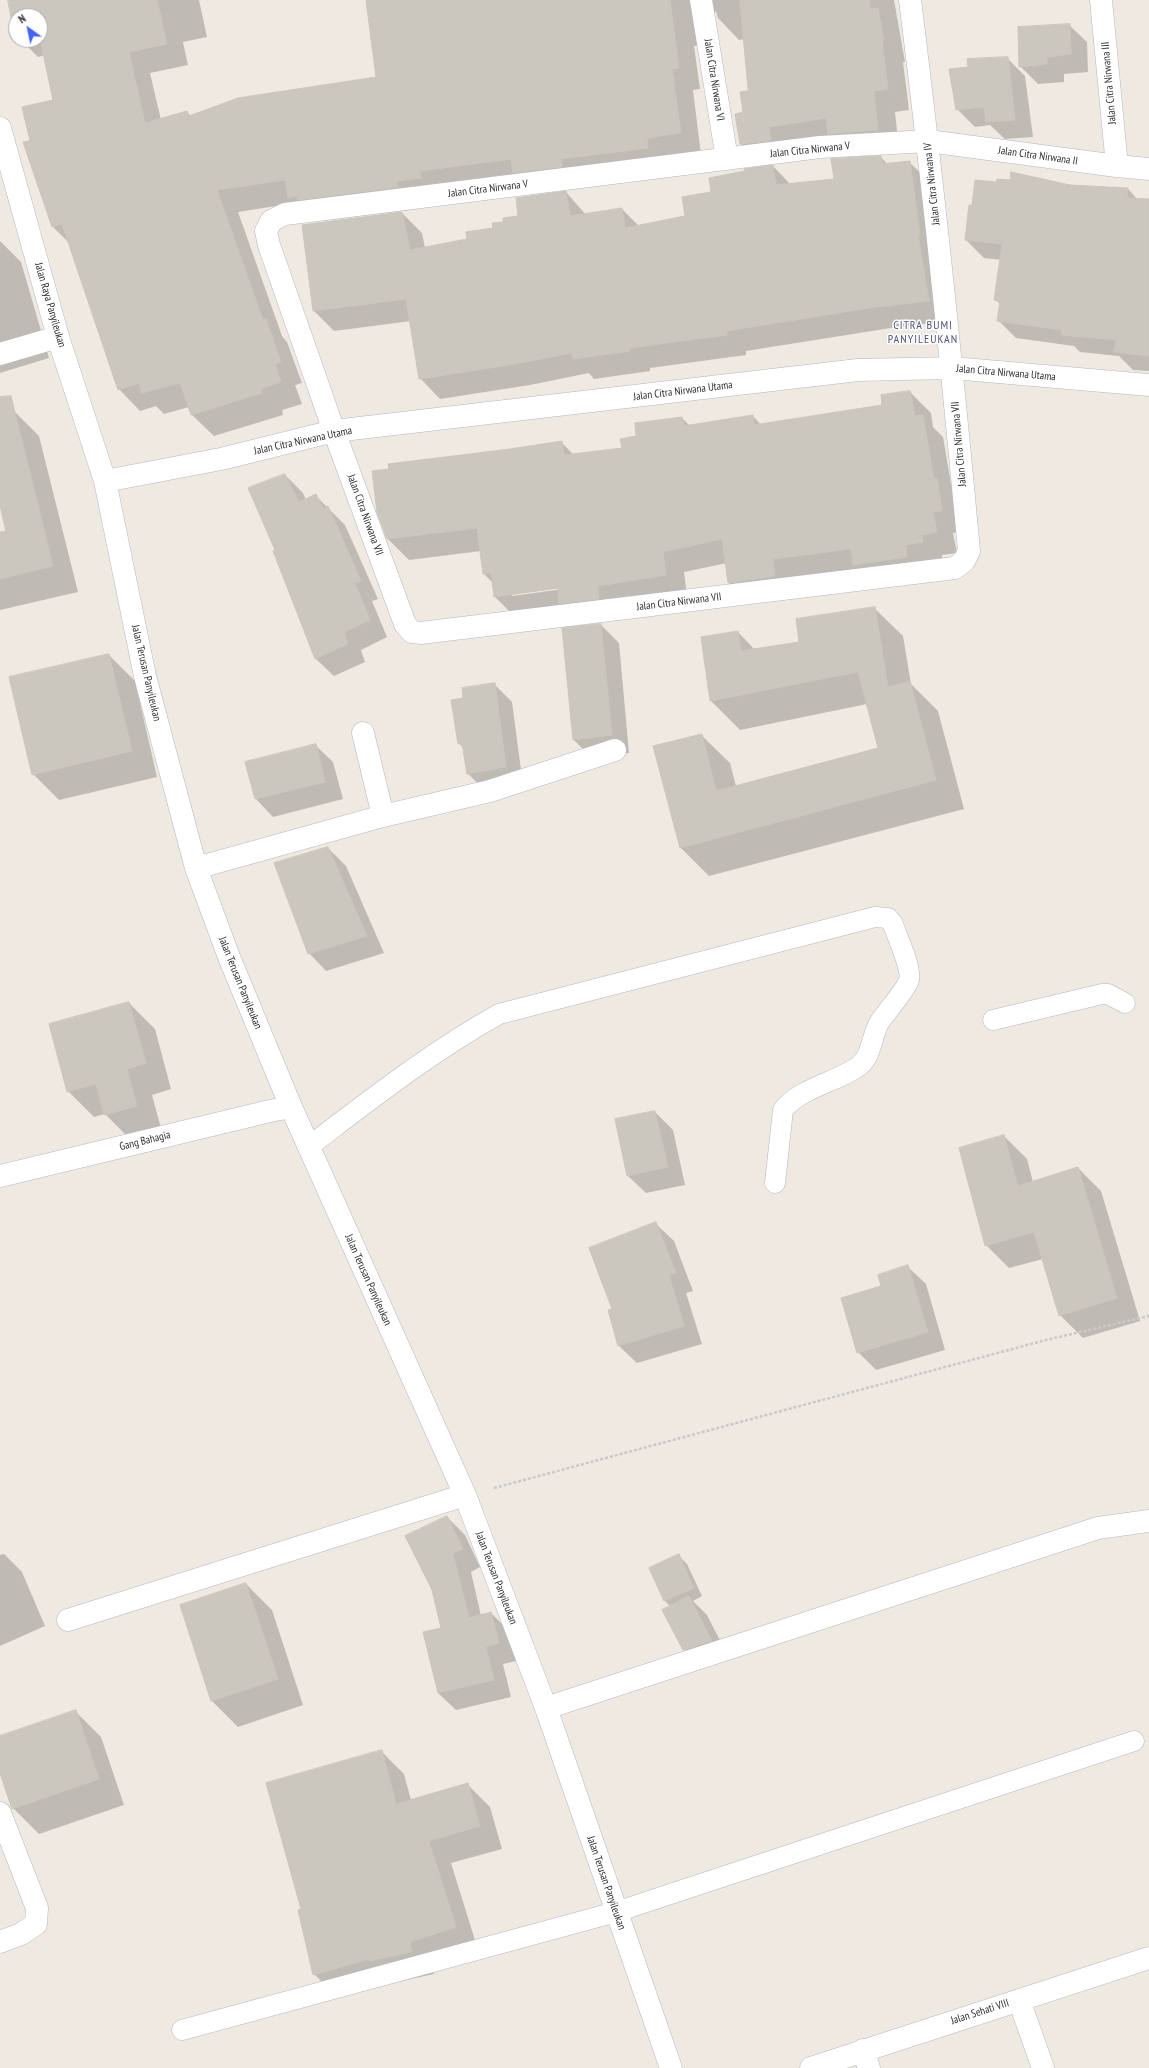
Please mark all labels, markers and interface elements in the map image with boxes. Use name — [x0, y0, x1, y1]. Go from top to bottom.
north arrow — [8, 8, 48, 48]
text: N — [16, 11, 28, 26]
street label: Jalan Citra Nirwana VI — [701, 38, 727, 122]
street label: Jalan Citra Nirwana III — [1099, 41, 1119, 125]
street label: Jalan Citra Nirwana V — [769, 139, 851, 161]
street label: Jalan Citra Nirwana IV — [921, 142, 943, 226]
street label: Jalan Citra Nirwana II — [997, 144, 1079, 168]
street label: Jalan Citra Nirwana V — [447, 178, 529, 200]
street label: Jalan Raya Panyileukan — [32, 261, 68, 349]
district label: CITRA BUMI PANYILEUKAN — [888, 319, 958, 347]
street label: Jalan Citra Nirwana Utama — [956, 362, 1056, 384]
street label: Jalan Citra Nirwana Utama — [633, 378, 733, 404]
street label: Jalan Citra Nirwana VII — [949, 401, 969, 487]
street label: Jalan Citra Nirwana Utama — [253, 424, 353, 458]
street label: Jalan Citra Nirwana VII — [344, 473, 386, 557]
street label: Jalan Citra Nirwana VII — [636, 590, 722, 614]
street label: Jalan Terusan Panyileukan — [129, 624, 163, 722]
street label: Jalan Terusan Panyileukan — [215, 935, 265, 1031]
street label: Gang Bahagia — [118, 1128, 172, 1154]
street label: Jalan Terusan Panyileukan — [342, 1232, 394, 1328]
street label: Jalan Terusan Panyileukan — [472, 1530, 520, 1626]
street label: Jalan Terusan Panyileukan — [584, 1834, 628, 1932]
street label: Jalan Sehati VIII — [949, 1996, 1011, 2028]

